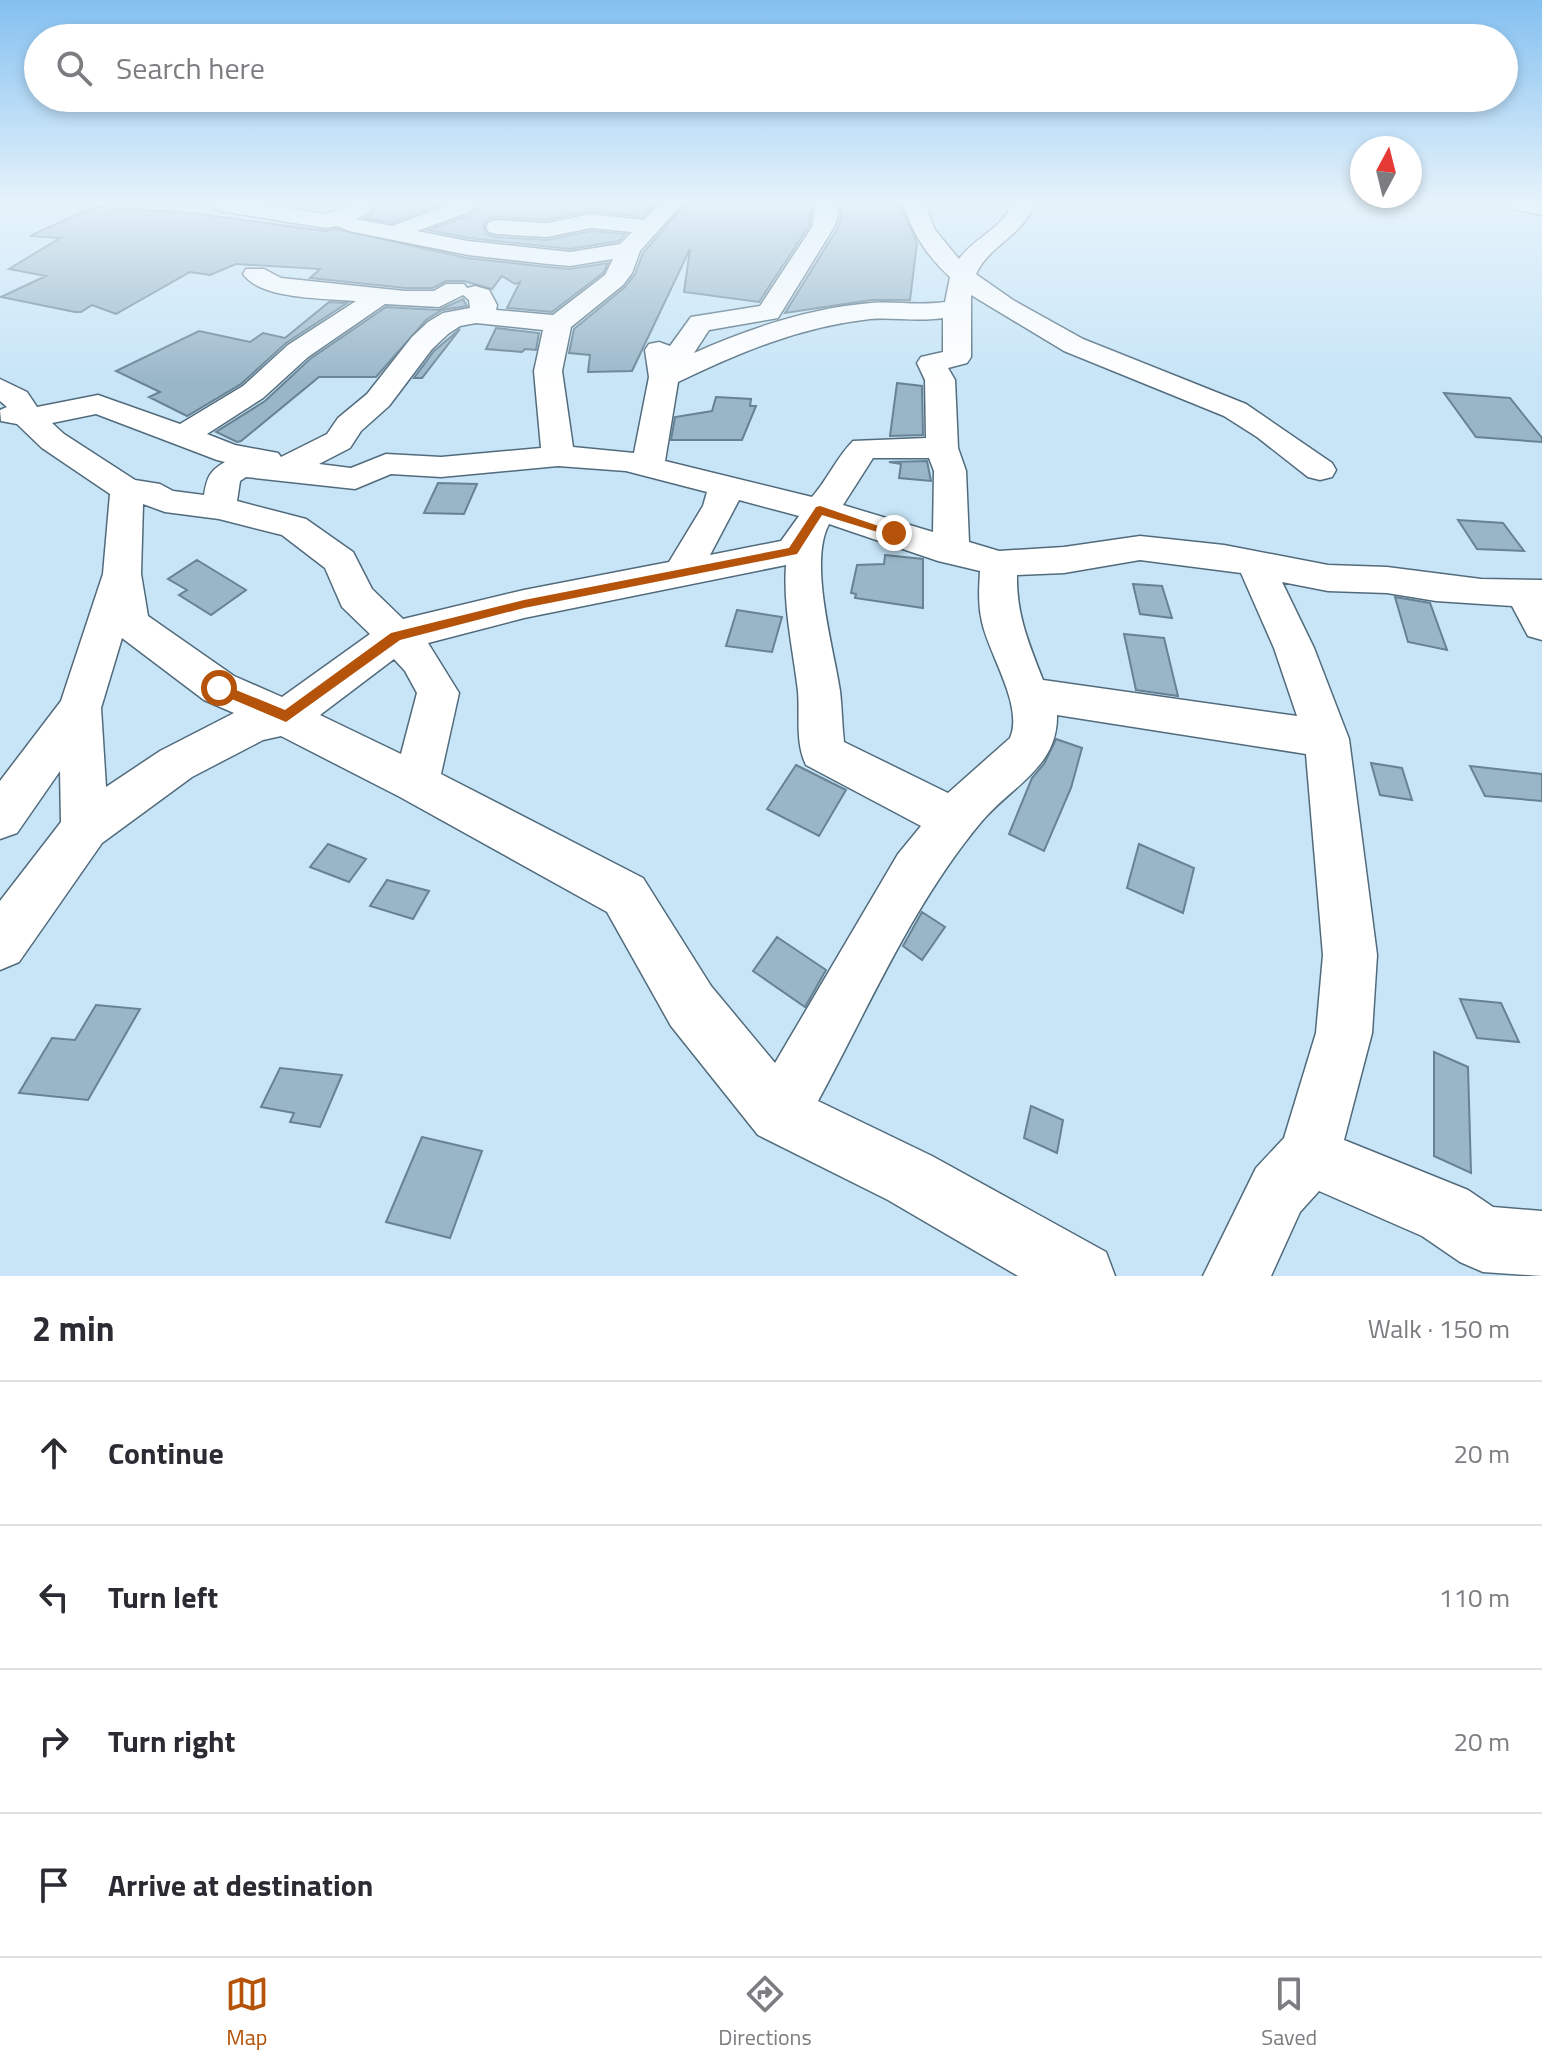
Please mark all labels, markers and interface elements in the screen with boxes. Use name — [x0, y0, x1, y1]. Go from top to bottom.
search box — [24, 24, 1518, 112]
text: Search here — [116, 45, 265, 91]
icon: search — [52, 46, 96, 90]
north arrow — [1350, 136, 1422, 208]
route end — [876, 515, 912, 551]
route start — [201, 670, 237, 706]
text: 2 min — [32, 1302, 115, 1354]
text: Walk · 150 m — [1368, 1309, 1510, 1348]
text: Continue — [108, 1430, 224, 1476]
icon: ahead — [32, 1431, 76, 1475]
text: 20 m — [1453, 1434, 1510, 1473]
text: Turn left — [108, 1574, 218, 1620]
icon: left — [32, 1575, 76, 1619]
text: 110 m — [1439, 1578, 1510, 1617]
text: Turn right — [108, 1718, 236, 1764]
icon: right — [32, 1719, 76, 1763]
text: 20 m — [1453, 1722, 1510, 1761]
text: Arrive at destination — [108, 1862, 373, 1908]
icon: arrive — [32, 1863, 76, 1907]
tab: Map — [225, 1972, 269, 2054]
tab: Directions — [718, 1972, 812, 2054]
tab: Saved — [1261, 1972, 1317, 2054]

